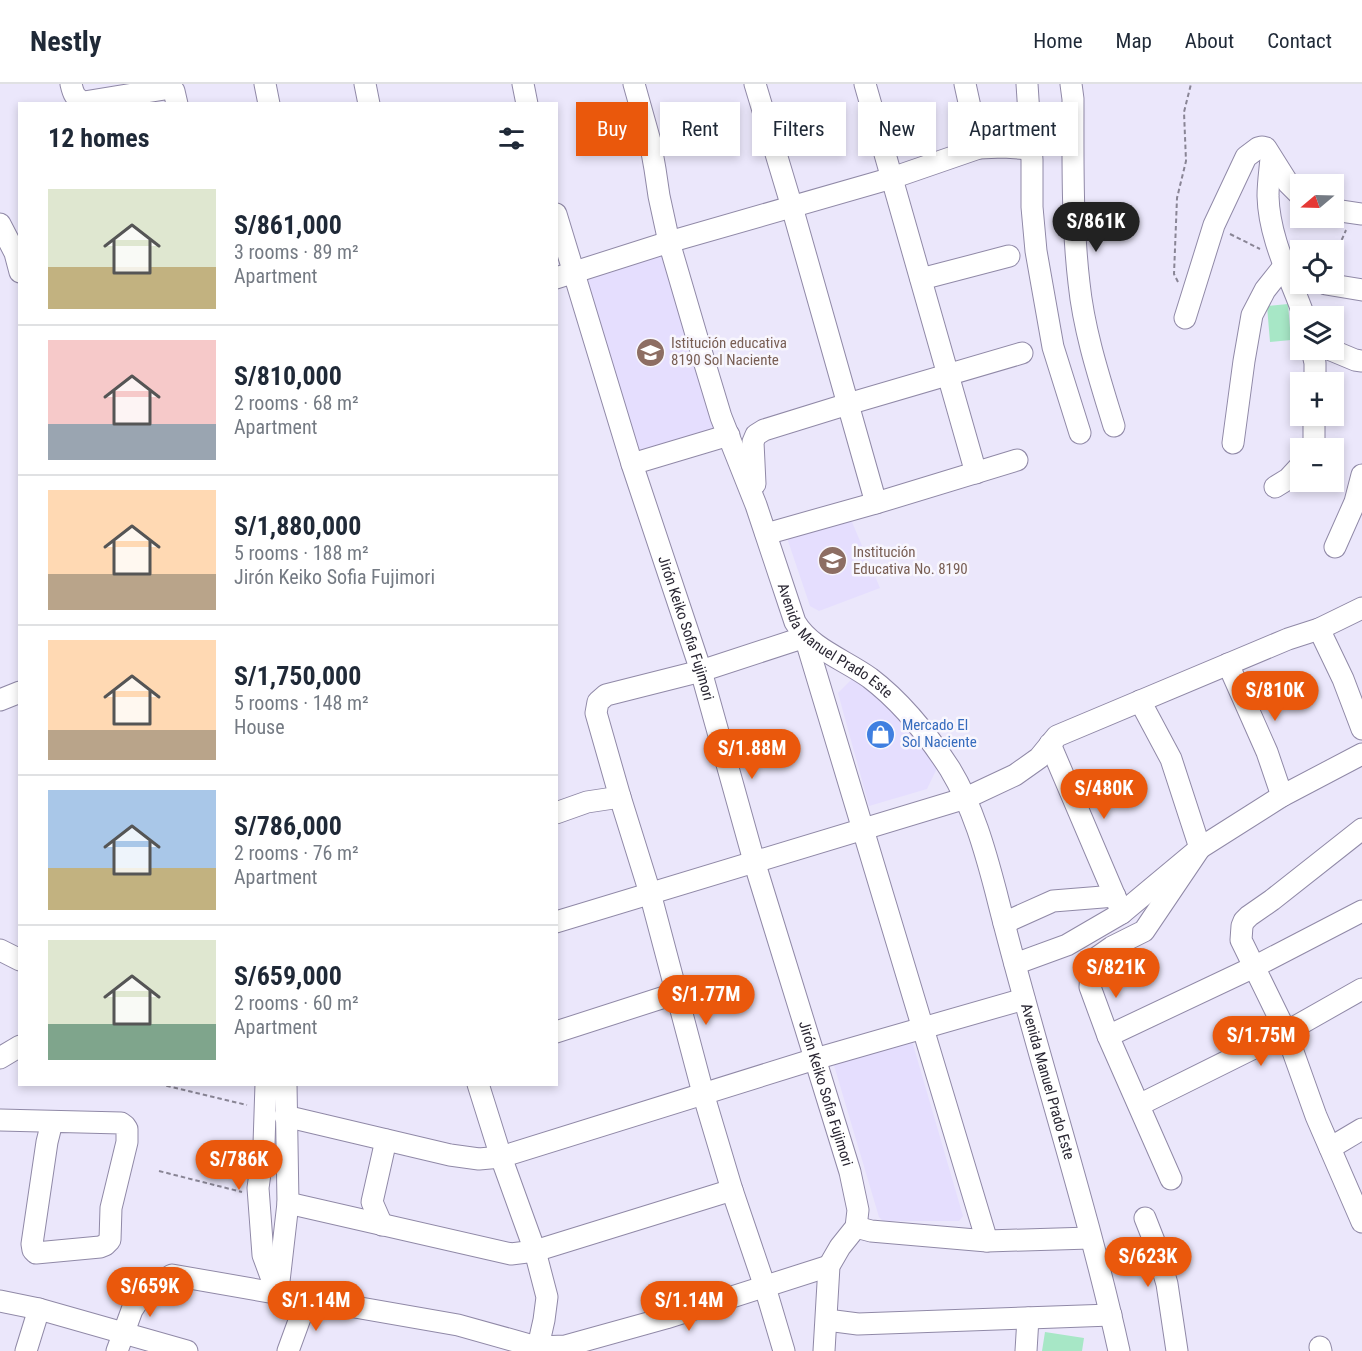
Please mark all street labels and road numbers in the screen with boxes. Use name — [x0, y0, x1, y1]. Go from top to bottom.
street label: Jirón Keiko Sofia Fujimori — [654, 553, 718, 702]
street label: Avenida Manuel Prado Este — [774, 581, 896, 702]
street label: Avenida Manuel Prado Este — [1017, 1001, 1078, 1162]
street label: Jirón Keiko Sofia Fujimori — [795, 1019, 857, 1168]

